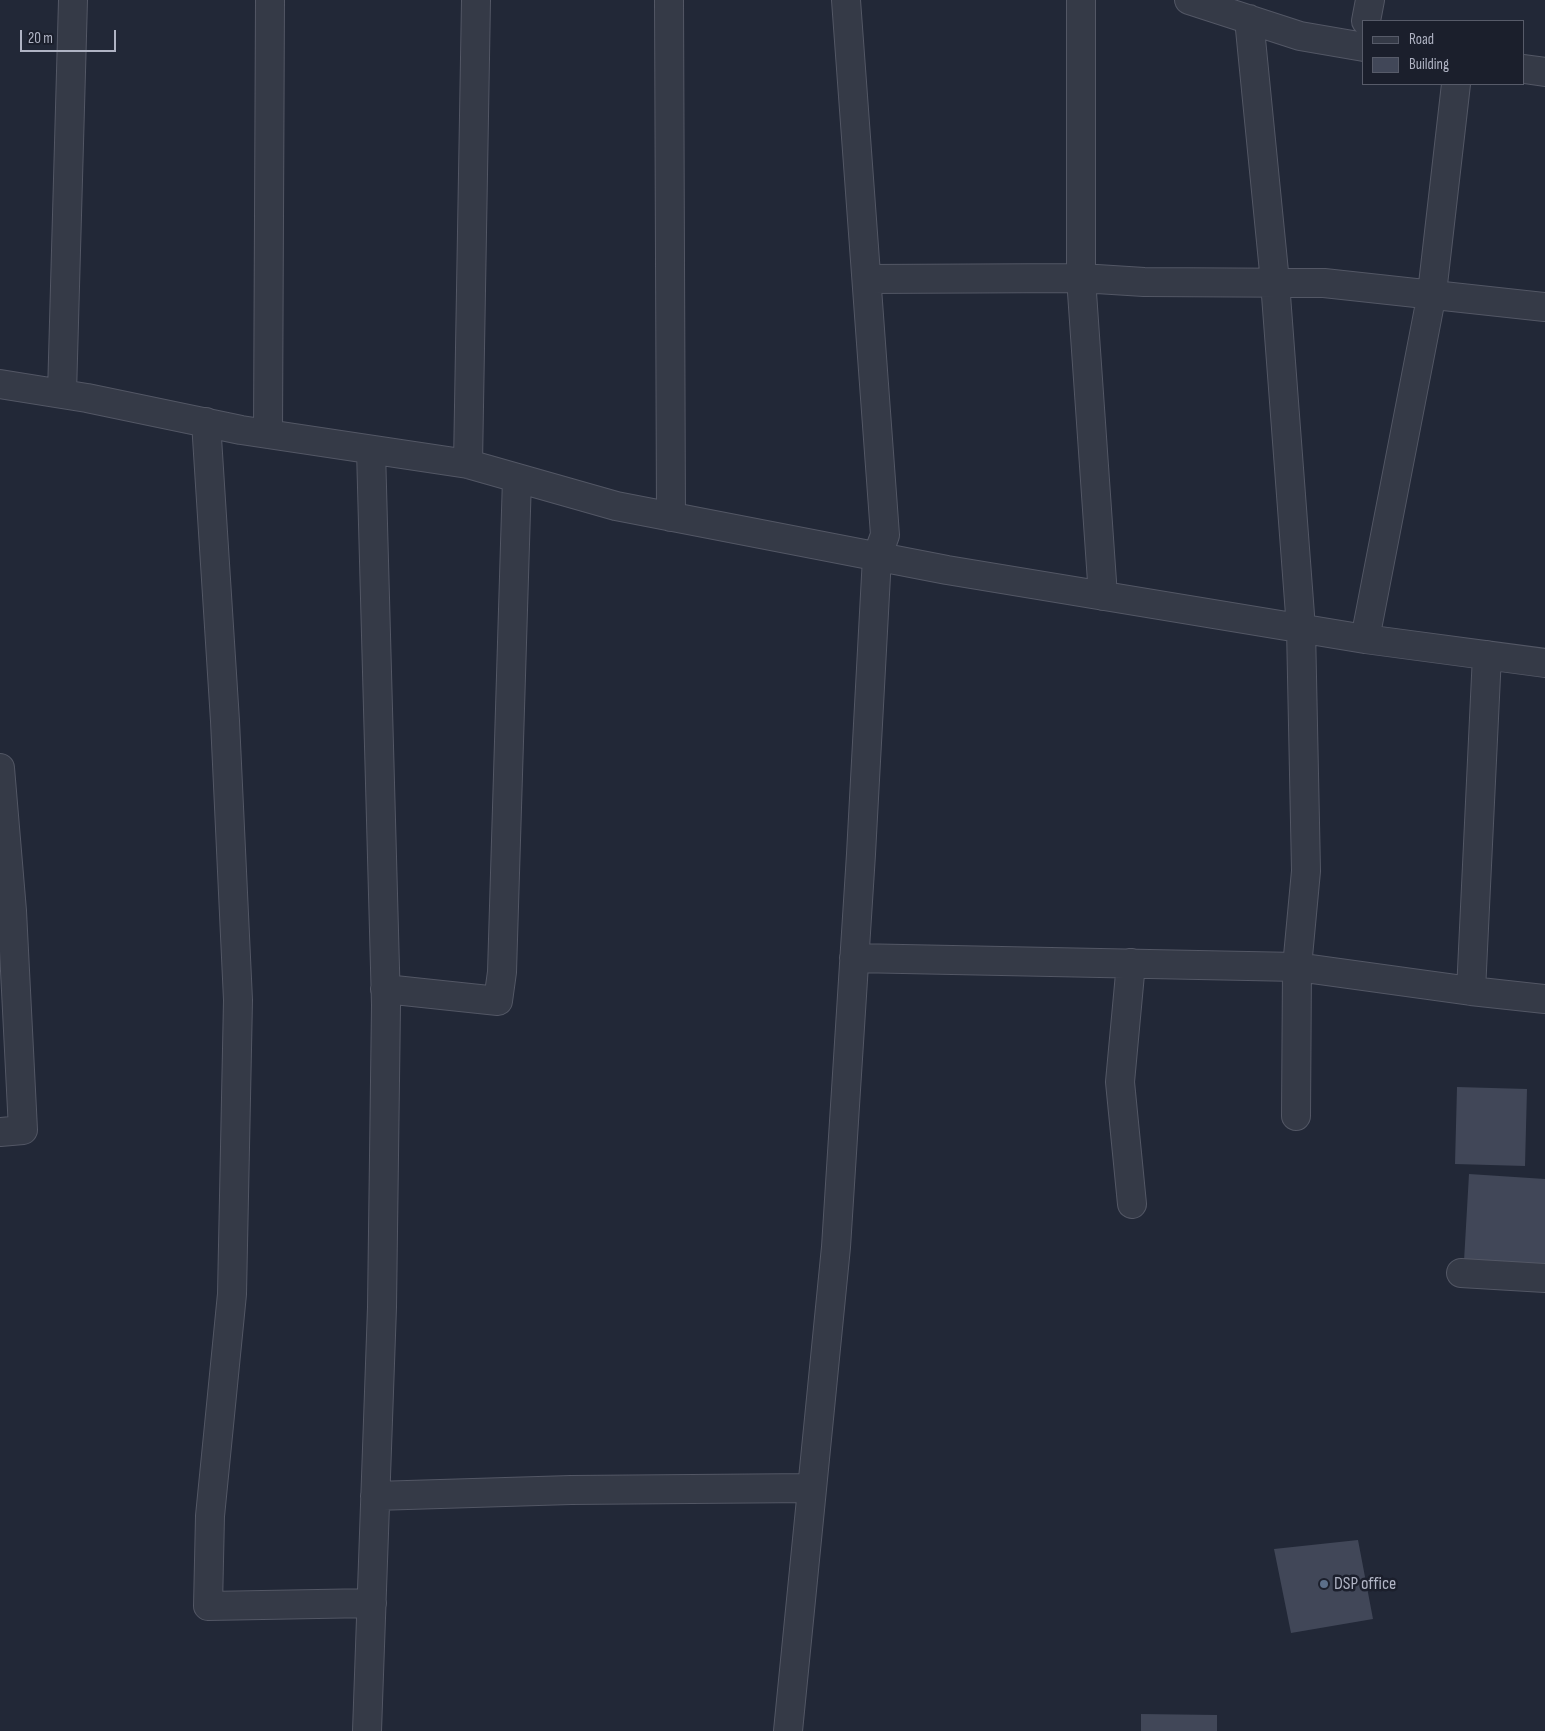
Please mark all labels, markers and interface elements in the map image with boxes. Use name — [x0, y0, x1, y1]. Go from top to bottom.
scale bar — [22, 20, 119, 52]
legend — [1362, 20, 1525, 85]
text: 20 m — [28, 29, 53, 48]
text: Road — [1409, 30, 1434, 49]
text: Building — [1409, 55, 1449, 74]
place label: DSP office — [1334, 1573, 1396, 1595]
marker: DSP office — [1318, 1578, 1330, 1590]

